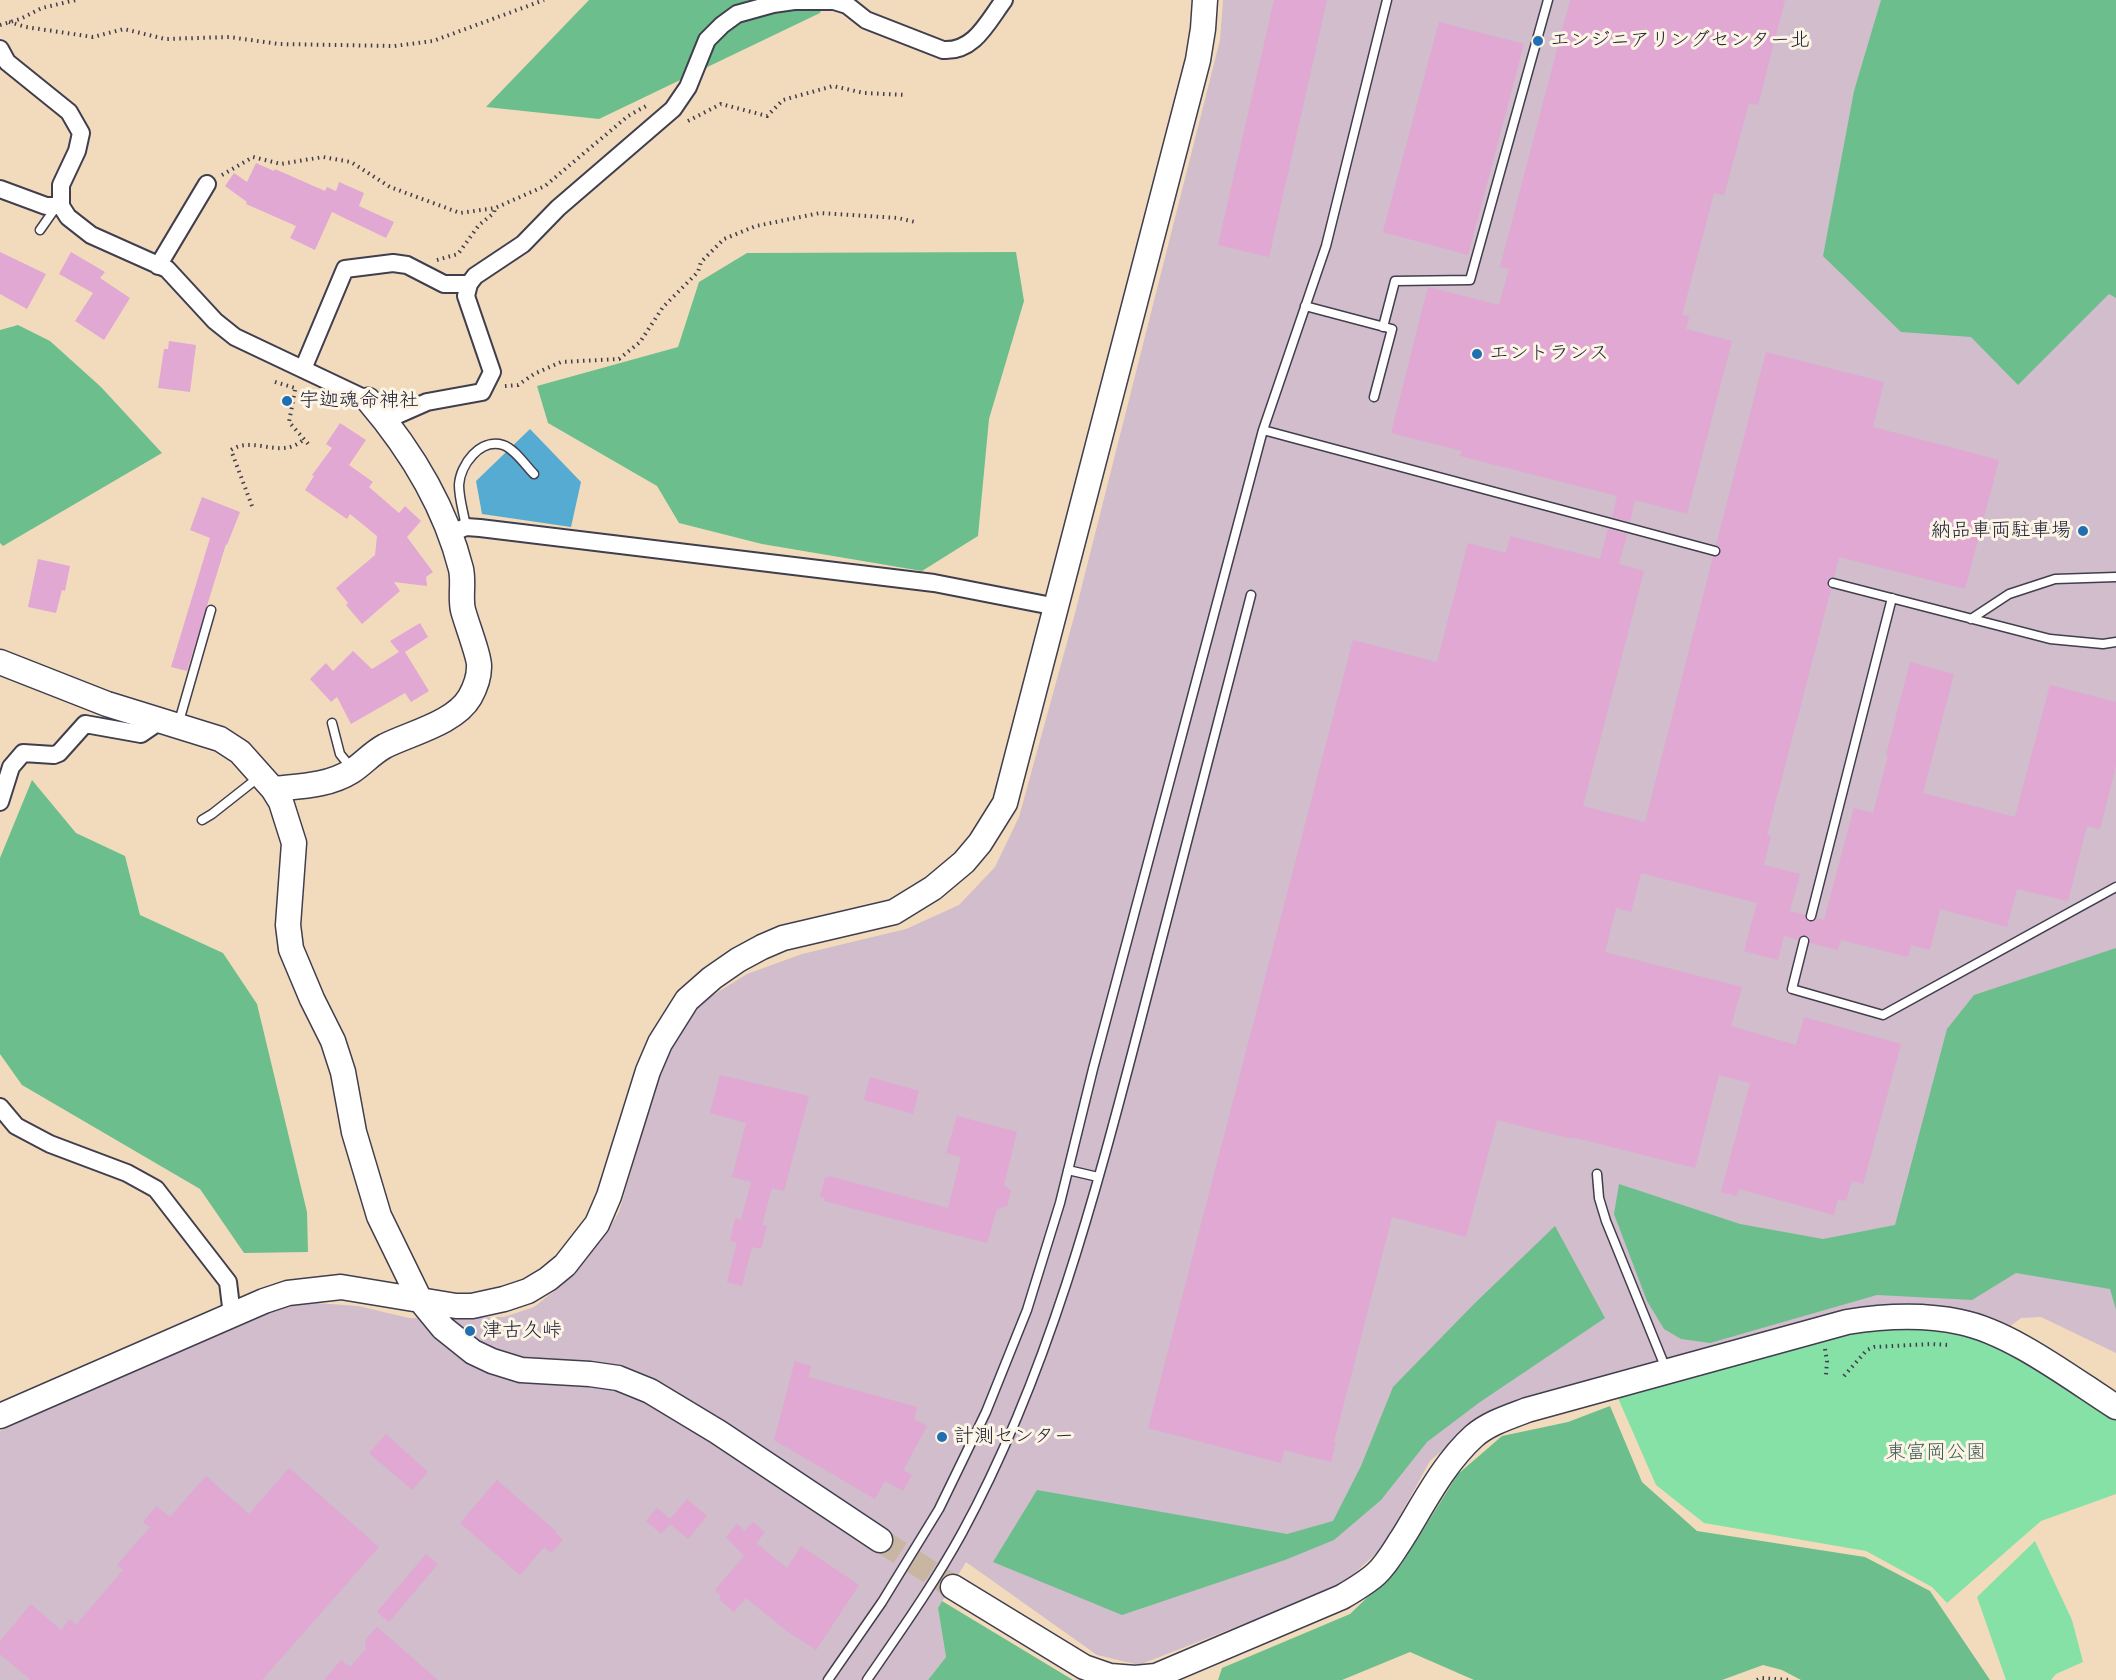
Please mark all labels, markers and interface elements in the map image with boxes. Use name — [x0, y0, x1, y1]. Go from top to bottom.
place label: エンジニアリングセンター北 — [1550, 29, 1810, 53]
marker: エンジニアリングセンター北 — [1531, 34, 1545, 48]
place label: エントランス — [1489, 342, 1609, 366]
marker: エントランス — [1470, 347, 1484, 361]
place label: 宇迦魂命神社 — [299, 389, 419, 413]
marker: 宇迦魂命神社 — [280, 394, 294, 408]
place label: 納品車両駐車場 — [1931, 519, 2071, 543]
marker: 納品車両駐車場 — [2076, 524, 2090, 538]
place label: 津古久峠 — [482, 1319, 562, 1343]
marker: 津古久峠 — [463, 1324, 477, 1338]
place label: 計測センター — [954, 1425, 1074, 1449]
marker: 計測センター — [935, 1430, 949, 1444]
park label: 東富岡公園 — [1886, 1441, 1986, 1465]

